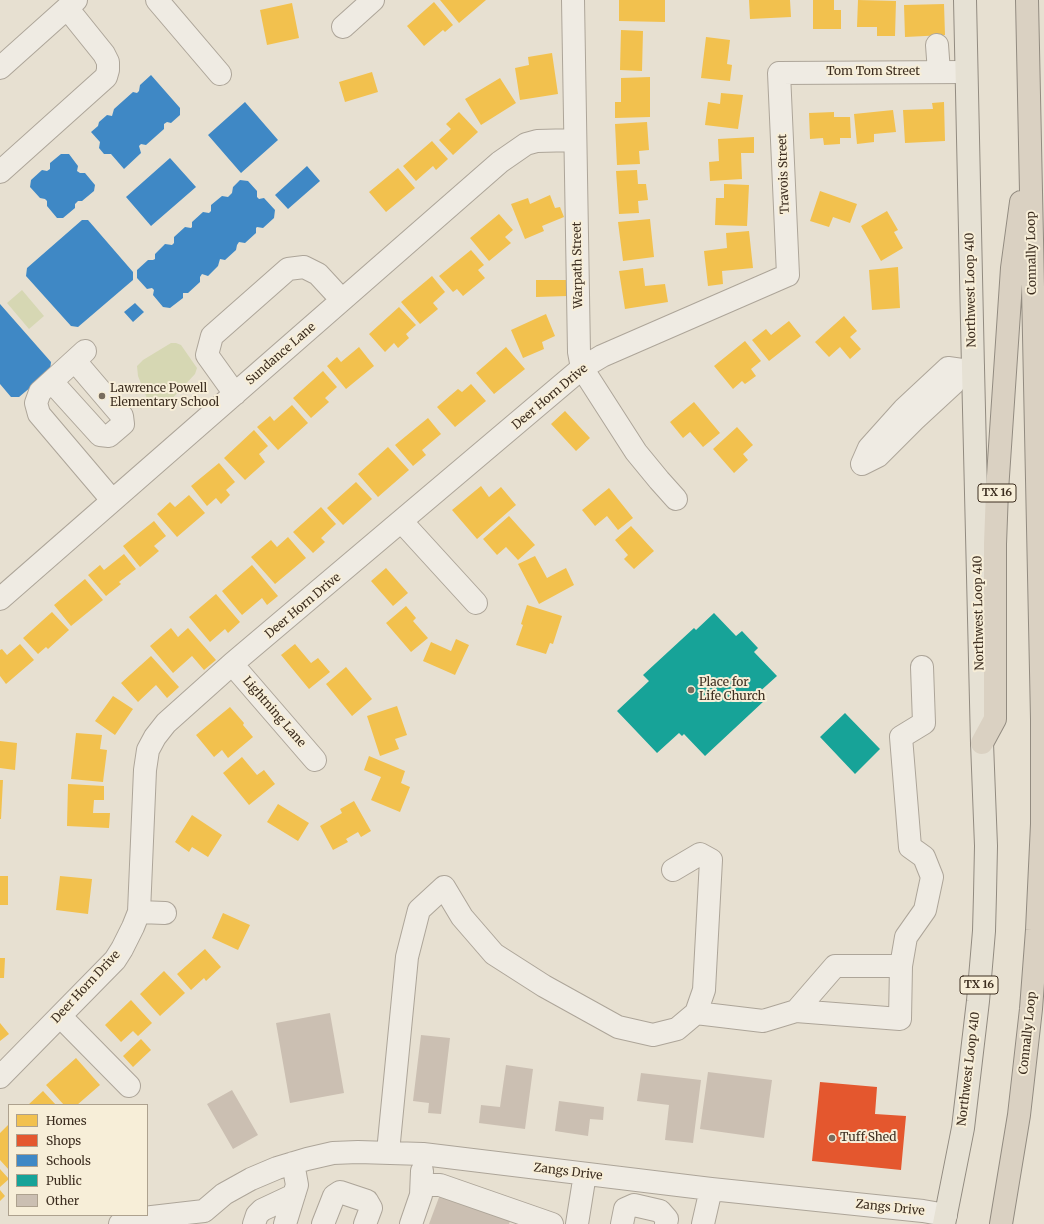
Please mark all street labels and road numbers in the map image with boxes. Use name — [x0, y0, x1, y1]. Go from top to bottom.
street label: Tom Tom Street — [826, 65, 920, 79]
street label: Travois Street — [775, 134, 793, 214]
street label: Connally Loop — [1024, 211, 1040, 295]
street label: Warpath Street — [570, 221, 586, 309]
street label: Northwest Loop 410 — [963, 232, 979, 348]
street label: Sundance Lane — [243, 320, 319, 388]
street label: Deer Horn Drive — [509, 361, 591, 433]
road number: TX 16 — [978, 484, 1016, 502]
street label: Northwest Loop 410 — [971, 555, 987, 671]
street label: Deer Horn Drive — [262, 570, 344, 642]
street label: Lightning Lane — [239, 674, 309, 750]
street label: Deer Horn Drive — [49, 948, 123, 1026]
road number: TX 16 — [960, 976, 998, 994]
street label: Connally Loop — [1016, 991, 1040, 1075]
street label: Northwest Loop 410 — [955, 1011, 983, 1127]
street label: Zangs Drive — [533, 1161, 603, 1183]
street label: Zangs Drive — [855, 1197, 925, 1219]

